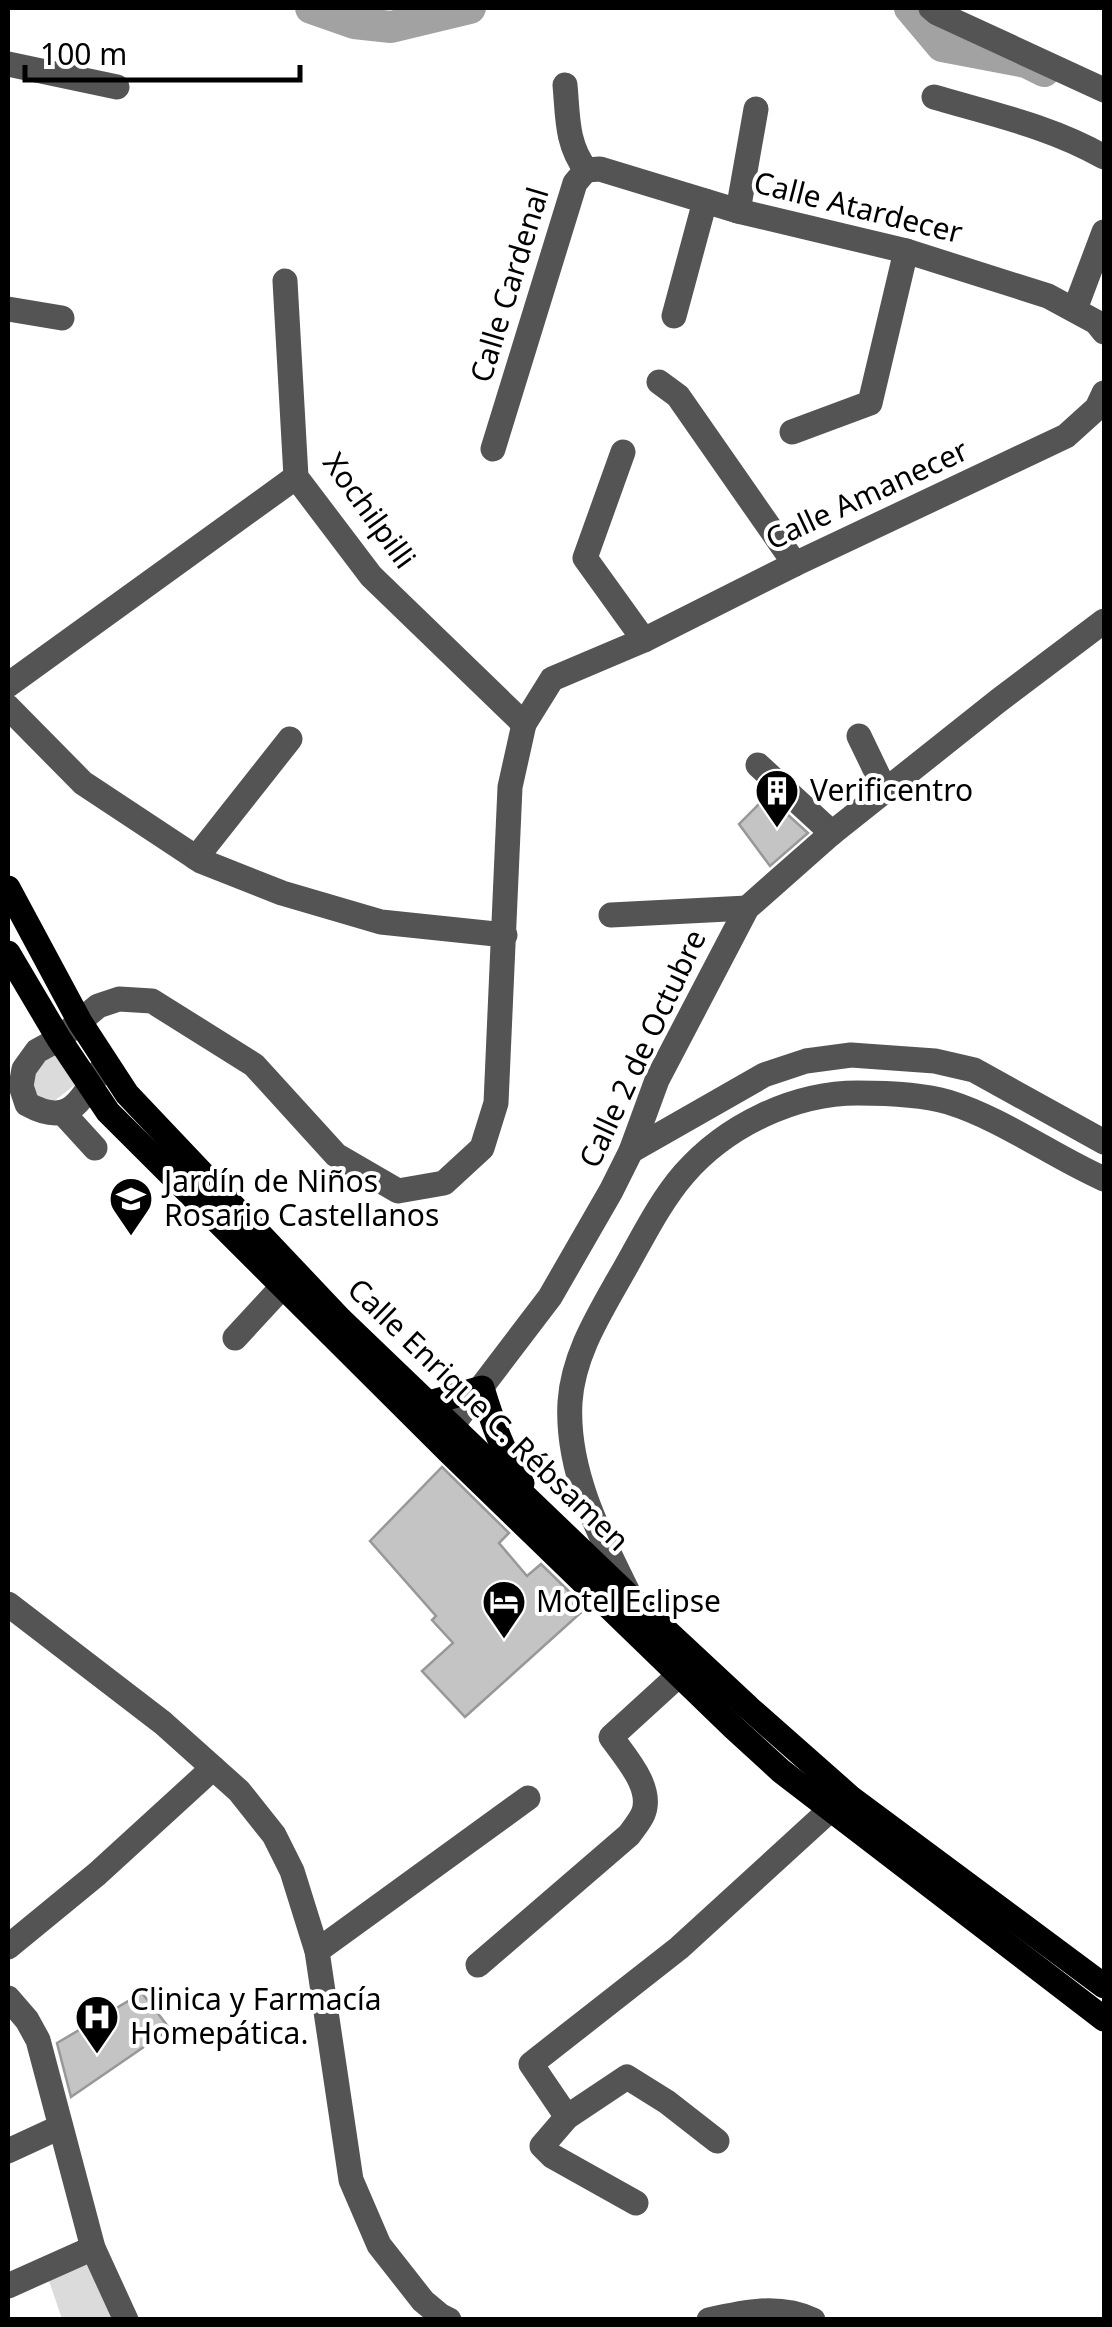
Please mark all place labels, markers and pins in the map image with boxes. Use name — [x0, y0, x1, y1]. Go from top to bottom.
building icon: Verificentro — [754, 768, 800, 829]
place label: Verificentro — [810, 769, 973, 810]
place label: Jardín de Niños Rosario Castellanos — [161, 1160, 439, 1235]
school or university icon: Jardín de Niños Rosario Castellanos — [108, 1176, 154, 1237]
hotel icon: Motel Eclipse — [481, 1579, 527, 1640]
place label: Motel Eclipse — [536, 1580, 721, 1621]
place label: Clinica y Farmacía Homepática. — [130, 1978, 382, 2053]
hospital icon: Clinica y Farmacía Homepática. — [74, 1994, 120, 2055]

